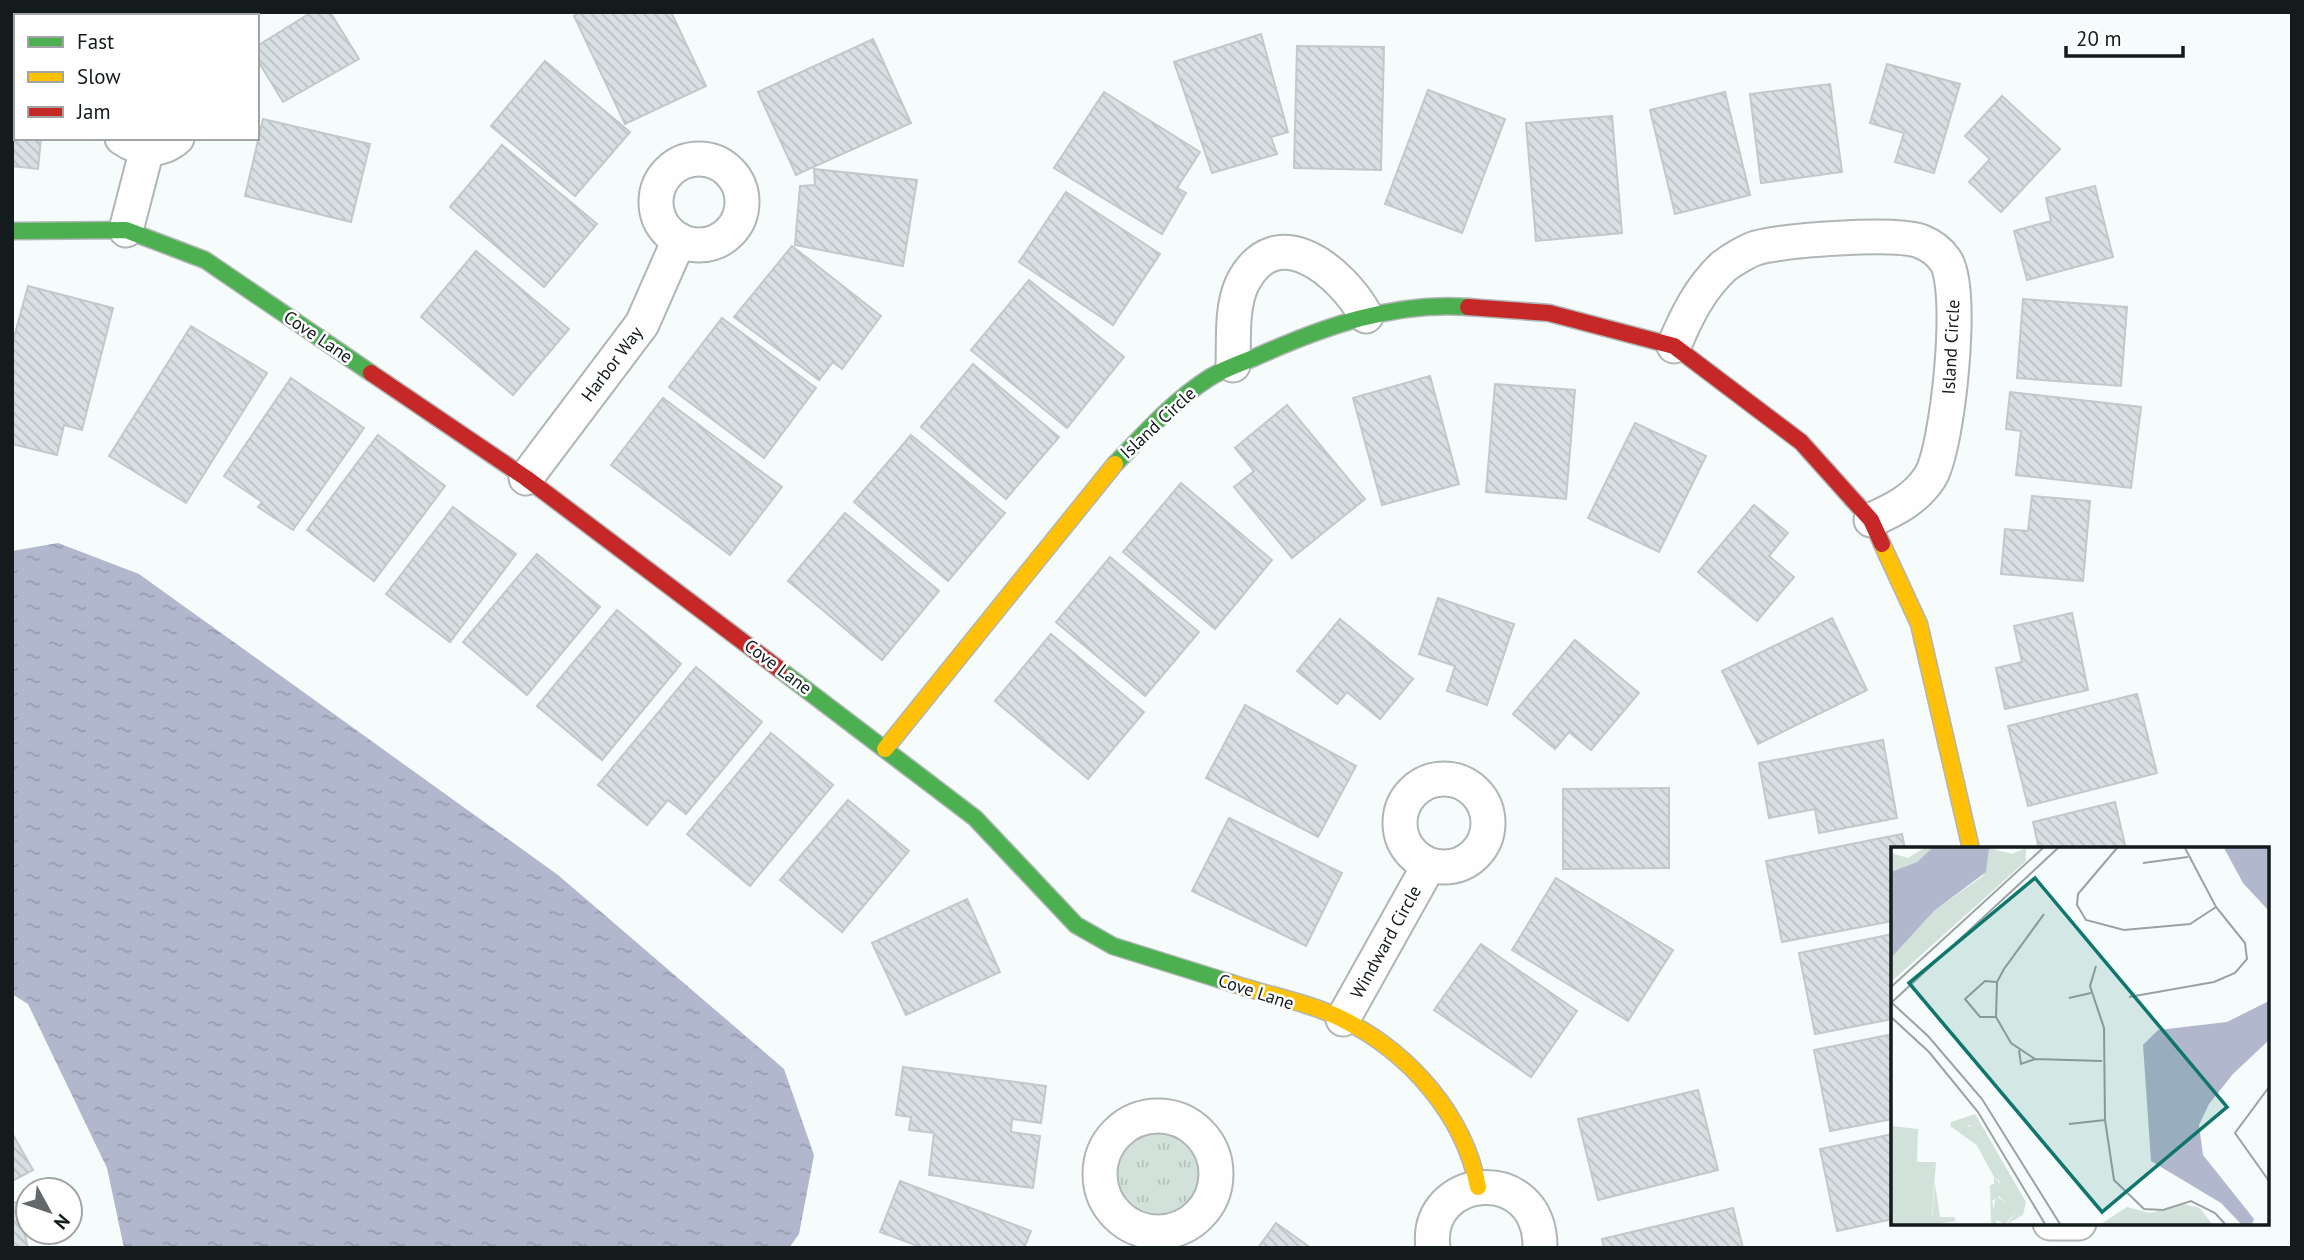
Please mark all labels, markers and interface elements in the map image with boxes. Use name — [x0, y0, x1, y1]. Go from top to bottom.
legend — [14, 14, 259, 140]
scale bar — [2066, 14, 2183, 58]
text: 20 m — [2076, 25, 2122, 52]
text: Fast — [77, 28, 114, 55]
text: Slow — [77, 63, 121, 90]
text: Jam — [76, 98, 111, 125]
street label: Island Circle — [1937, 299, 1964, 395]
street label: Cove Lane — [279, 305, 357, 368]
street label: Harbor Way — [576, 321, 648, 406]
street label: Island Circle — [1115, 382, 1200, 463]
street label: Cove Lane — [740, 634, 817, 699]
inset map — [1891, 847, 2269, 1225]
street label: Windward Circle — [1345, 881, 1426, 1002]
street label: Cove Lane — [1215, 968, 1297, 1015]
north arrow — [14, 1176, 84, 1246]
text: N — [49, 1209, 75, 1234]

